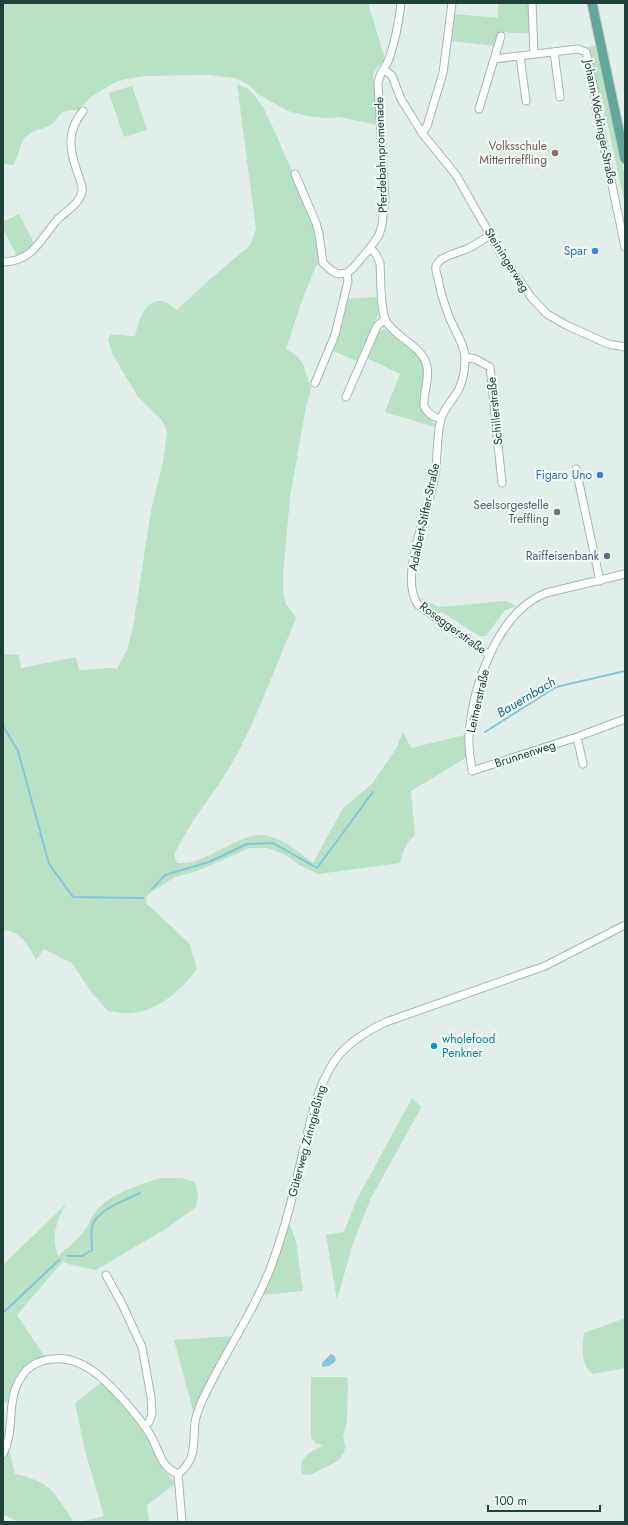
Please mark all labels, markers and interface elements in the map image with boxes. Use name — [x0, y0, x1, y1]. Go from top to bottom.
street label: Johann-Wöckinger-Straße — [579, 56, 621, 186]
street label: Pferdebahnpromenade — [370, 96, 392, 214]
place label: Volksschule Mittertreffling — [479, 137, 547, 169]
marker: Volksschule Mittertreffling — [550, 148, 560, 158]
street label: Steiningerweg — [480, 224, 534, 296]
place label: Spar — [564, 242, 588, 260]
marker: Spar — [590, 246, 600, 256]
street label: Schillerstraße — [482, 376, 508, 446]
street label: Adalbert-Stifter-Straße — [404, 461, 444, 573]
place label: Figaro Uno — [536, 466, 592, 484]
marker: Figaro Uno — [595, 470, 605, 480]
place label: Seelsorgestelle Treffling — [473, 496, 549, 528]
marker: Seelsorgestelle Treffling — [552, 507, 562, 517]
place label: Raiffeisenbank — [526, 547, 600, 565]
marker: Raiffeisenbank — [602, 551, 612, 561]
street label: Roseggerstraße — [416, 598, 490, 658]
street label: Leitnerstraße — [462, 667, 494, 735]
water label: Bauernbach — [493, 672, 559, 722]
street label: Brunnenweg — [492, 736, 558, 772]
place label: wholefood Penkner — [442, 1030, 495, 1062]
marker: wholefood Penkner — [429, 1041, 439, 1051]
street label: Güterweg Zinngießing — [283, 1083, 331, 1199]
scale bar — [488, 1487, 600, 1513]
text: 100 m — [494, 1492, 527, 1510]

